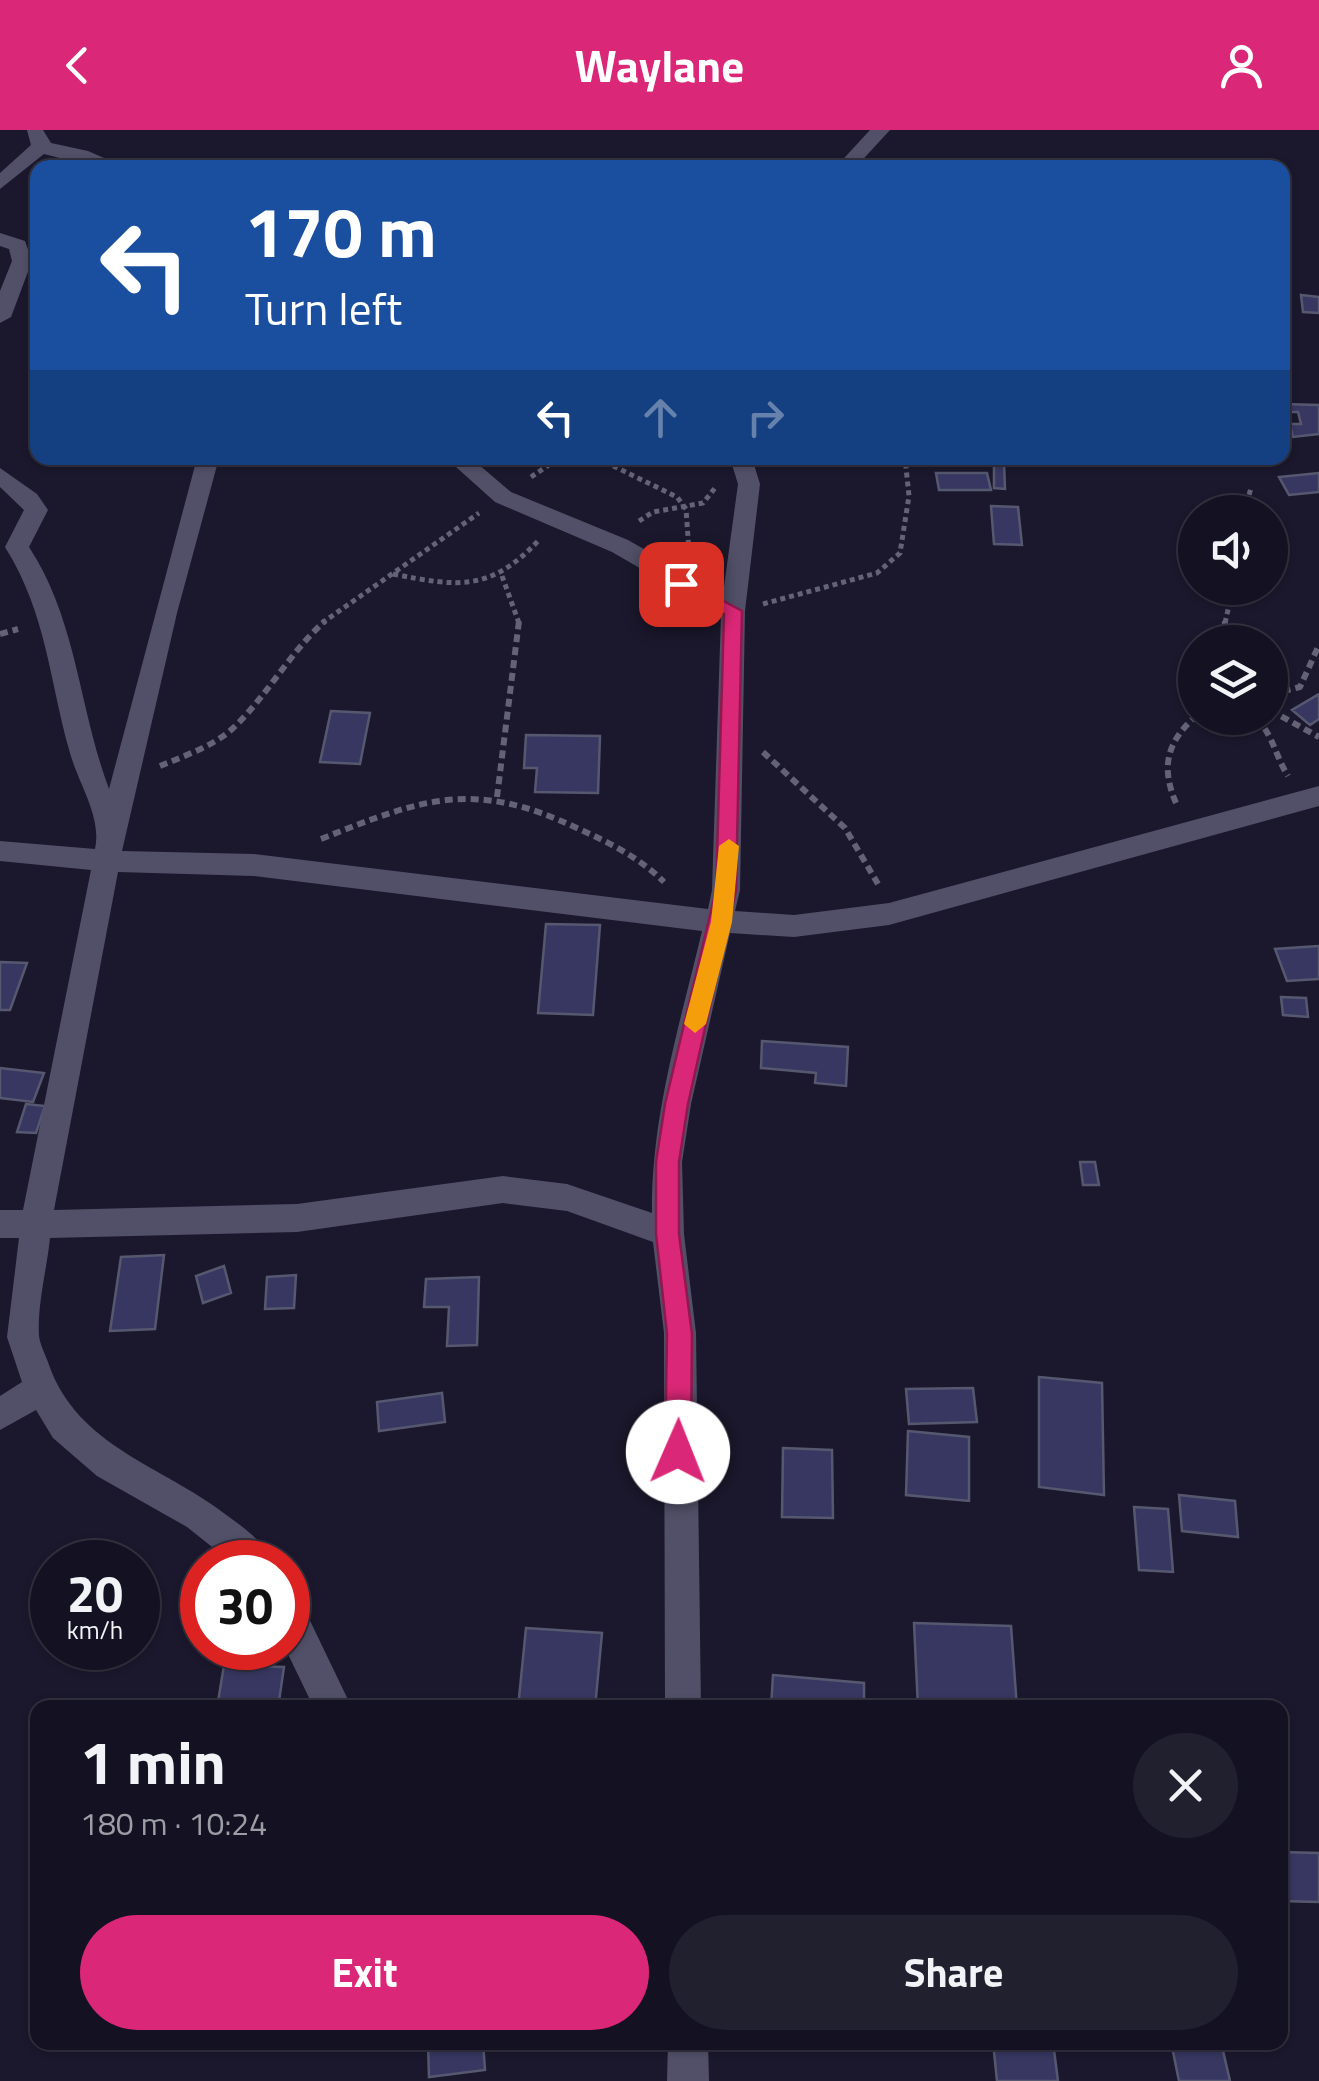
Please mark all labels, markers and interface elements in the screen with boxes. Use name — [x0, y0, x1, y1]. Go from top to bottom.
text: Waylane — [575, 31, 744, 99]
icon: back — [50, 38, 105, 93]
icon: person — [1214, 38, 1269, 93]
text: 170 m — [245, 178, 437, 284]
icon: left — [80, 200, 210, 330]
text: Turn left — [245, 274, 402, 342]
icon: left — [528, 390, 583, 445]
icon: ahead — [633, 390, 688, 445]
icon: right — [738, 390, 793, 445]
map controls — [1178, 495, 1288, 735]
button: sound — [1178, 495, 1288, 605]
pin — [639, 542, 724, 627]
icon: arrive — [654, 557, 709, 612]
button: layers — [1178, 625, 1288, 735]
position arrow — [626, 1400, 730, 1504]
speed limit sign: 30 — [180, 1540, 310, 1670]
text: 20 — [67, 1555, 123, 1631]
text: km/h — [67, 1611, 123, 1649]
text: 1 min — [80, 1716, 226, 1807]
button: close — [1133, 1733, 1238, 1838]
text: 180 m · 10:24 — [80, 1799, 267, 1847]
button: Exit — [80, 1915, 649, 2030]
button: Share — [669, 1915, 1238, 2030]

